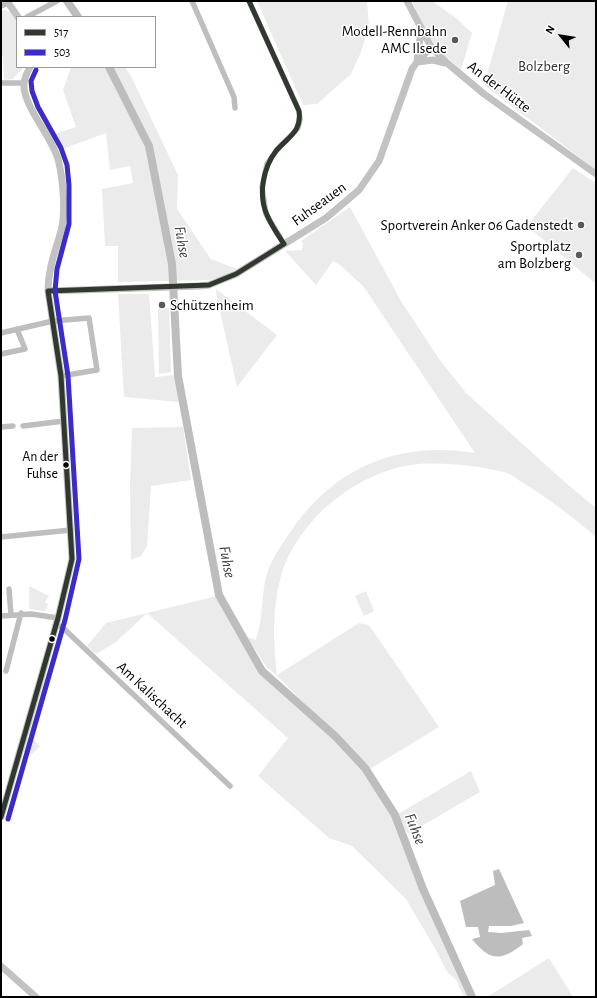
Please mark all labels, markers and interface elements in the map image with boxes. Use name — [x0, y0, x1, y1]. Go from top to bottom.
legend — [16, 16, 156, 68]
north arrow — [541, 16, 581, 56]
place label: Modell-Rennbahn AMC Ilsede — [342, 22, 447, 57]
text: N — [543, 24, 557, 36]
text: 517 — [54, 26, 68, 38]
marker: Modell-Rennbahn AMC Ilsede — [450, 35, 460, 45]
text: 503 — [54, 46, 70, 58]
street label: An der Hütte — [464, 57, 534, 117]
park label: Bolzberg — [518, 57, 570, 75]
street label: Fuhseauen — [288, 178, 350, 230]
place label: Sportverein Anker 06 Gadenstedt — [380, 216, 573, 234]
marker: Sportverein Anker 06 Gadenstedt — [576, 220, 586, 230]
water label: Fuhse — [170, 224, 194, 260]
place label: Sportplatz am Bolzberg — [498, 237, 571, 272]
marker: Sportplatz am Bolzberg — [574, 250, 584, 260]
place label: Schützenheim — [170, 296, 254, 314]
marker: Schützenheim — [157, 300, 167, 310]
place label: An der Fuhse — [22, 449, 58, 482]
marker: An der Fuhse — [61, 460, 71, 470]
water label: Fuhse — [214, 544, 240, 580]
unlabelled marker — [47, 634, 57, 644]
street label: Am Kalischacht — [113, 658, 191, 732]
water label: Fuhse — [400, 810, 430, 848]

